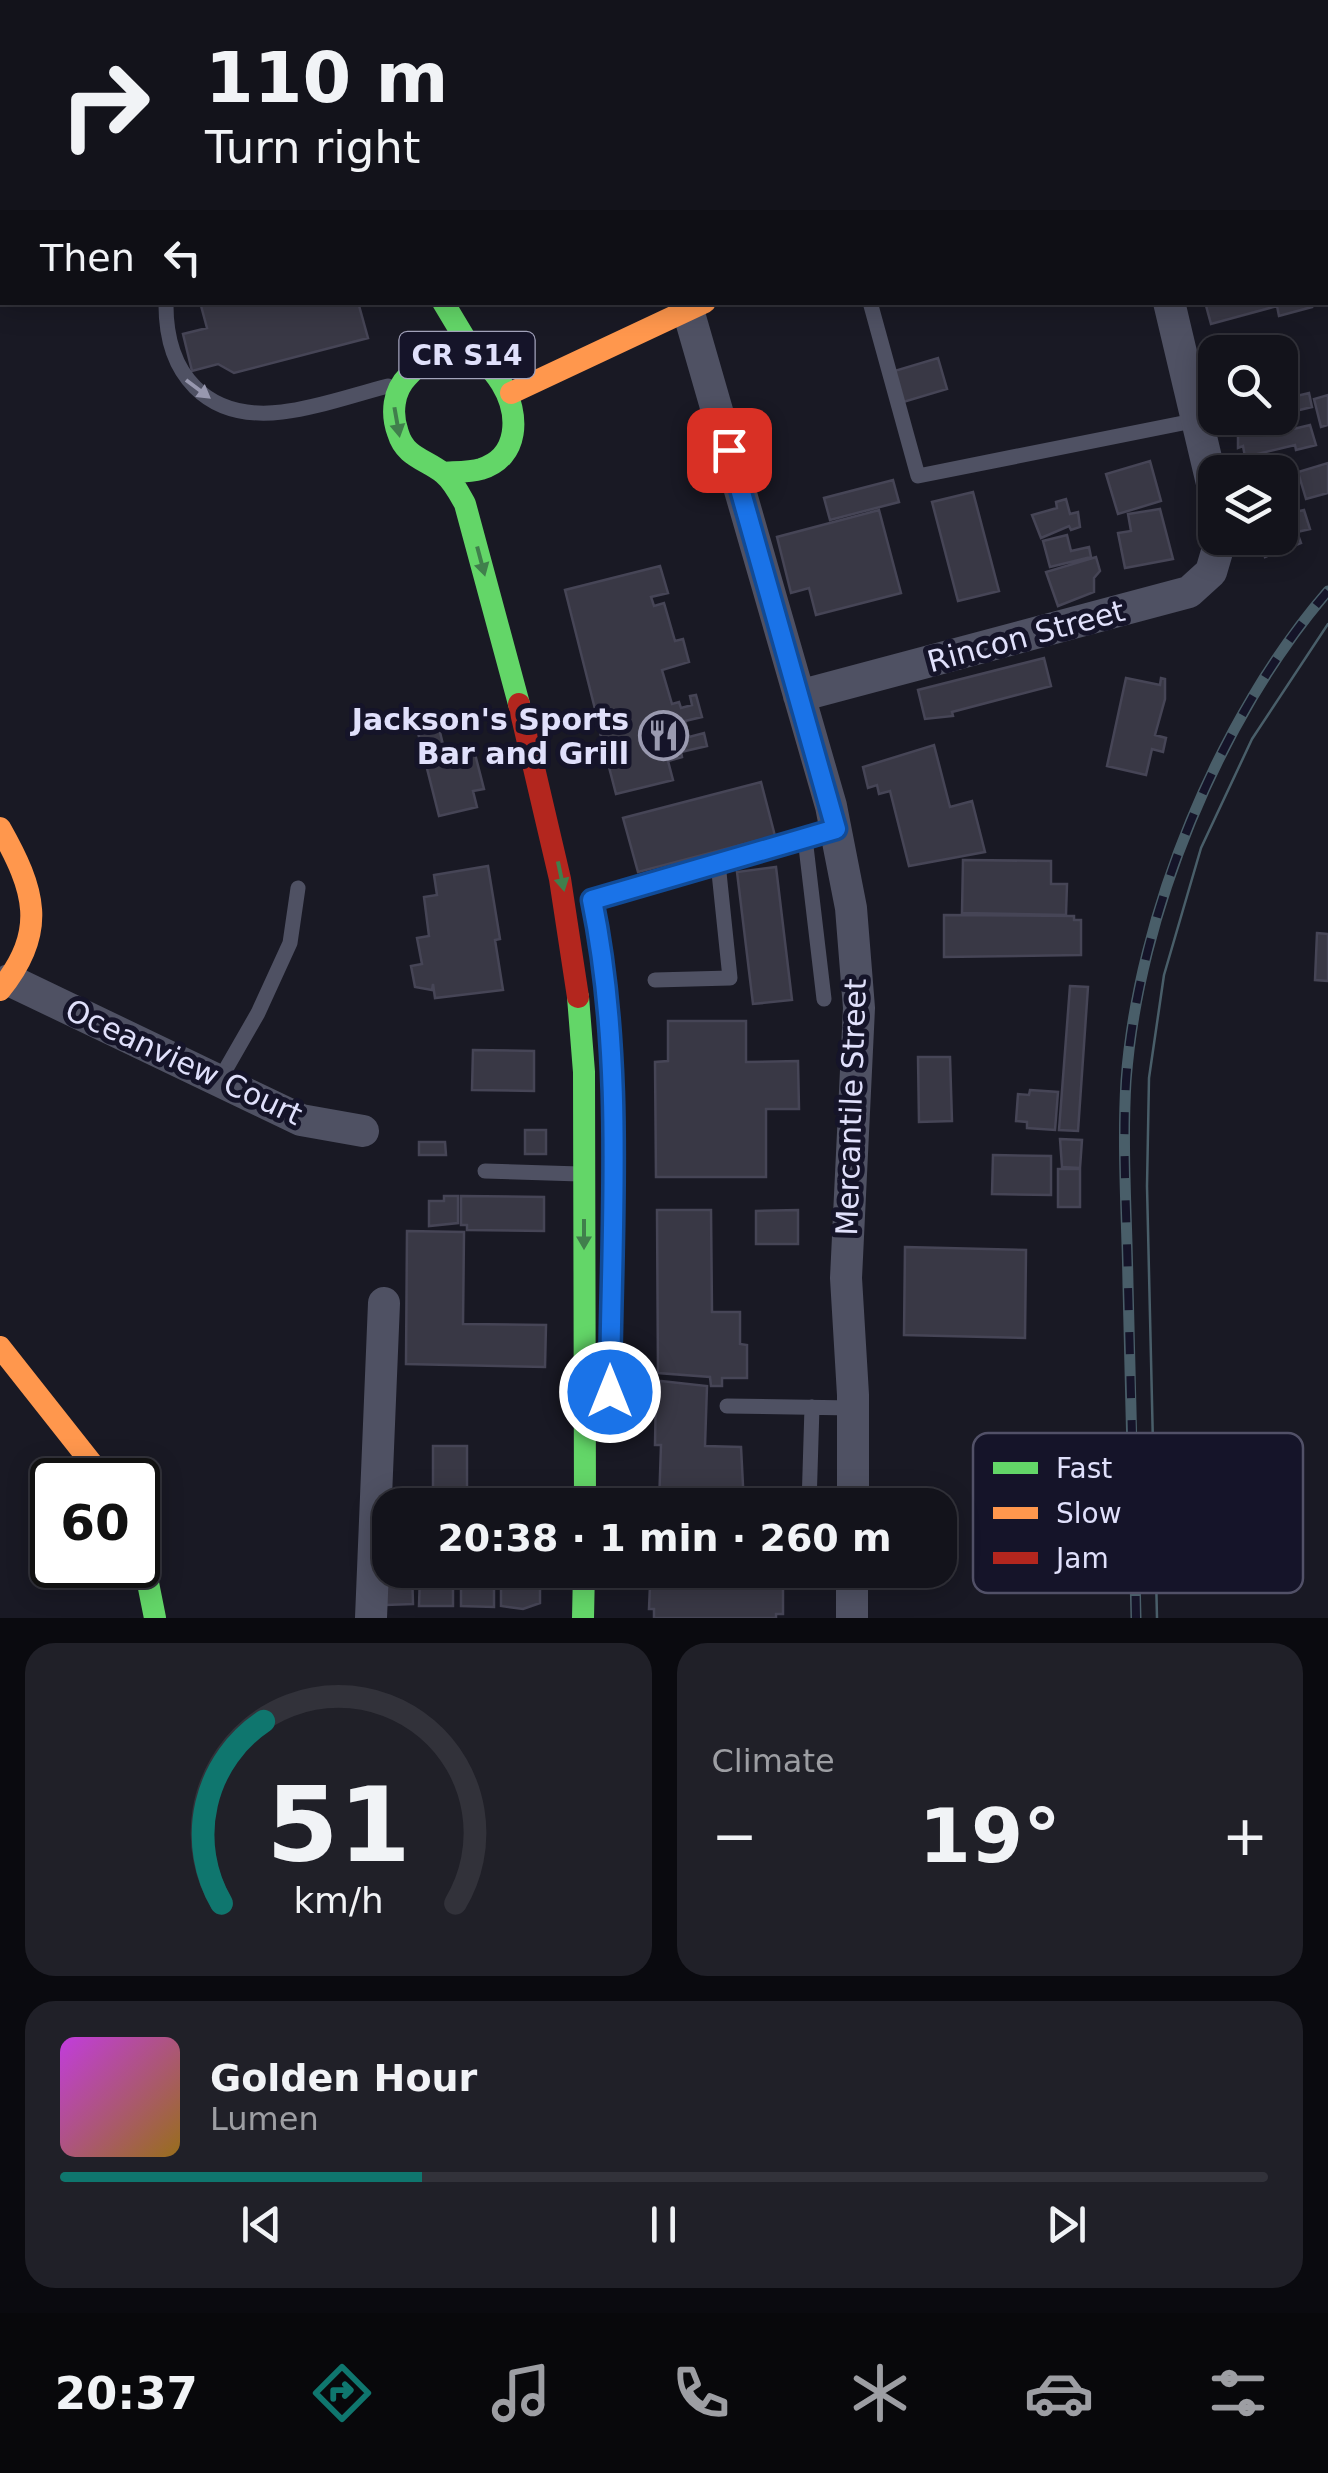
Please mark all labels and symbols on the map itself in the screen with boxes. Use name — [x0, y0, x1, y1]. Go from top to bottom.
road number: CR S14 — [400, 332, 534, 378]
one-way arrow — [185, 379, 211, 399]
one-way arrow — [389, 407, 405, 438]
pin — [687, 408, 772, 493]
one-way arrow — [474, 546, 490, 577]
street label: Rincon Street — [924, 593, 1129, 679]
place label: Jackson's Sports Bar and Grill — [350, 702, 629, 771]
restaurant icon: Jackson's Sports Bar and Grill — [638, 710, 690, 762]
one-way arrow — [553, 861, 569, 892]
street label: Mercantile Street — [829, 977, 873, 1236]
street label: Oceanview Court — [60, 992, 308, 1132]
one-way arrow — [576, 1219, 592, 1251]
position arrow — [558, 1340, 662, 1444]
legend — [973, 1433, 1303, 1593]
text: Fast — [1056, 1452, 1112, 1485]
speed limit sign: 60 — [30, 1458, 160, 1588]
text: Slow — [1056, 1497, 1122, 1530]
text: Jam — [1054, 1542, 1109, 1575]

